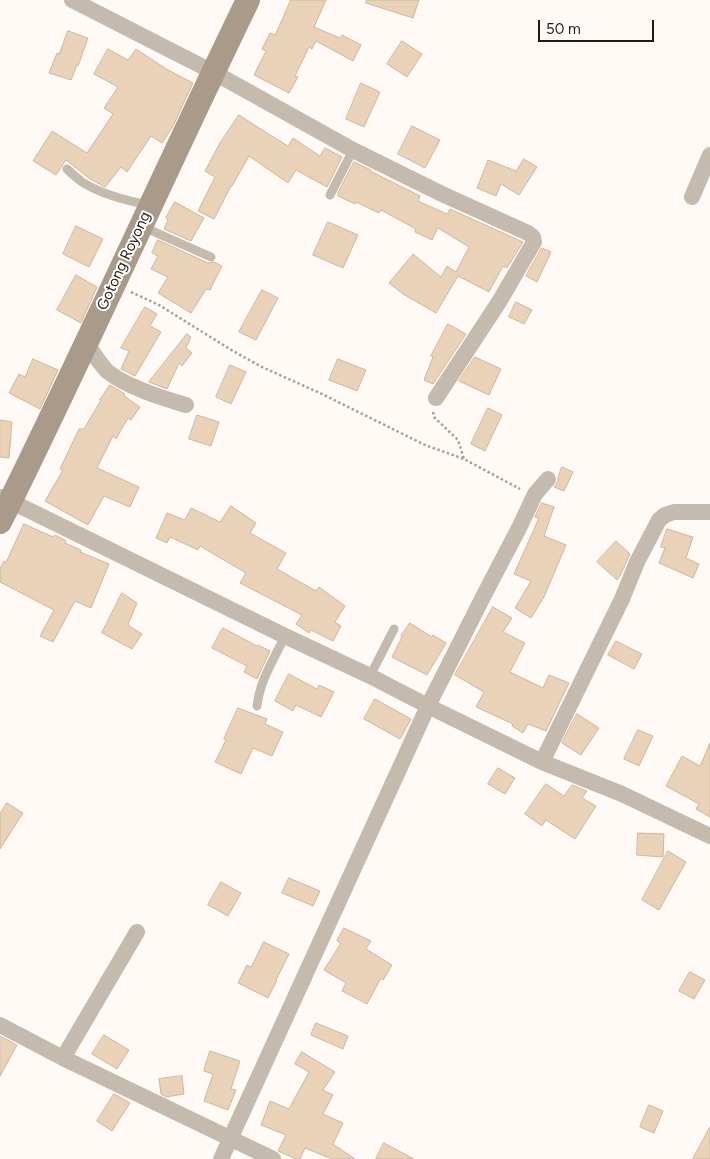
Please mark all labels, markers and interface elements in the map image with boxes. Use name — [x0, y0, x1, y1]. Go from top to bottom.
scale bar — [540, 10, 656, 42]
text: 50 m — [546, 20, 581, 38]
street label: Gotong Royong — [93, 209, 155, 313]

